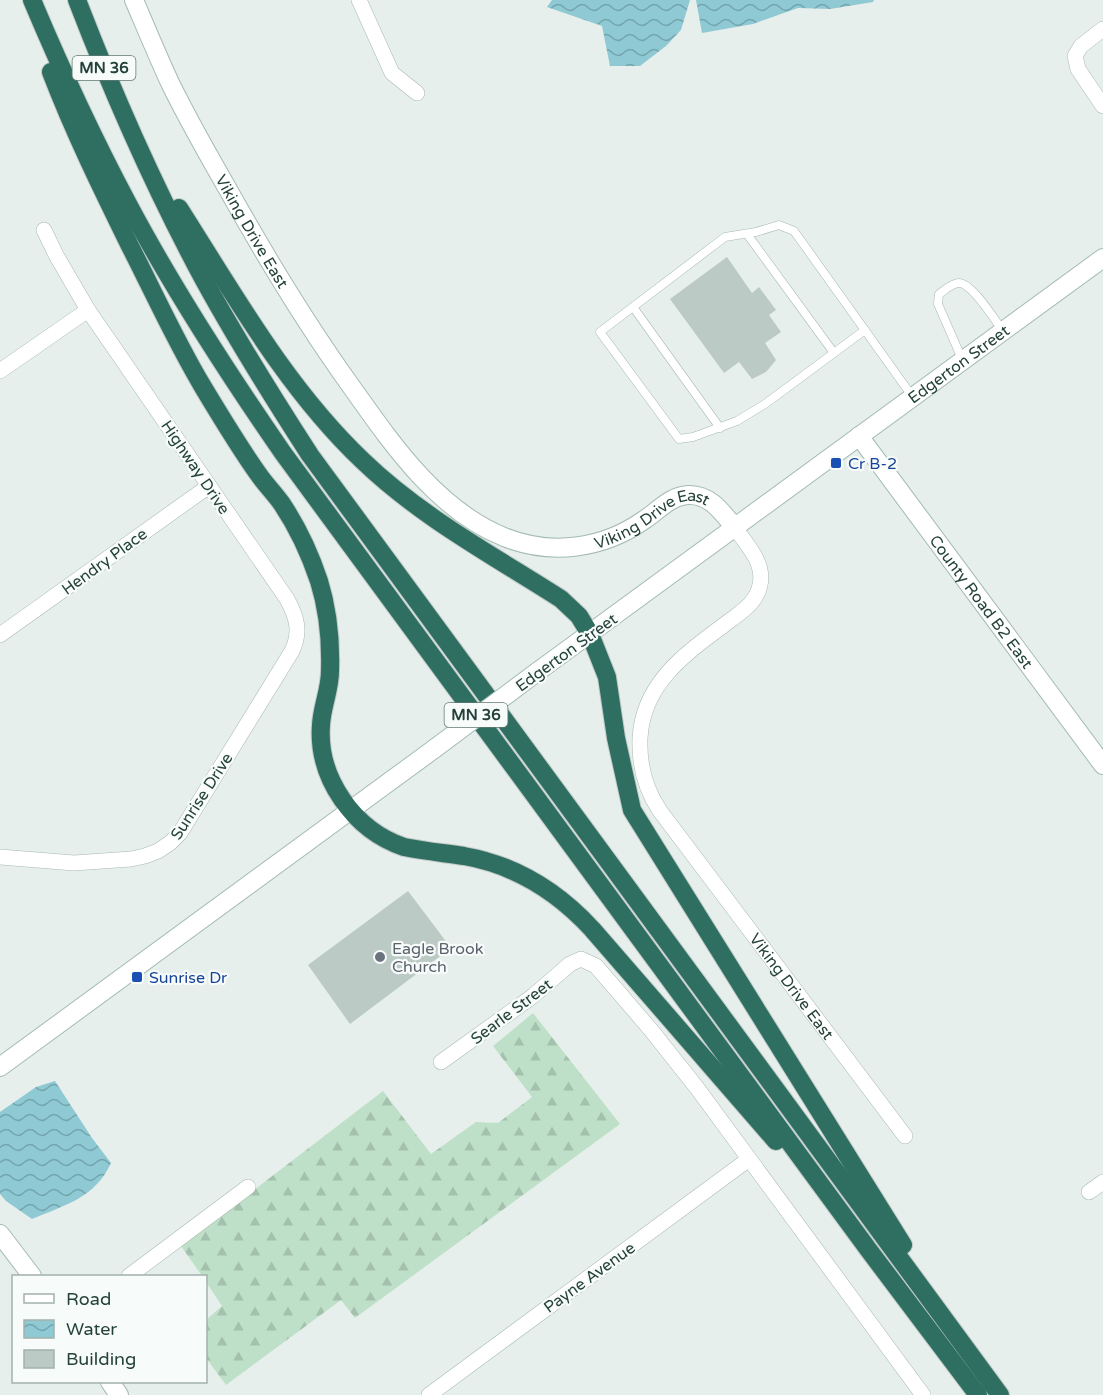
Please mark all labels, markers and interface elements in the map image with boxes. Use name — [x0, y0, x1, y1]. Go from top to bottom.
road number: MN 36 — [72, 56, 136, 80]
street label: Viking Drive East — [211, 171, 292, 292]
street label: Edgerton Street — [904, 321, 1014, 408]
street label: Highway Drive — [156, 417, 234, 518]
place label: Cr B-2 — [848, 454, 897, 474]
marker: Cr B-2 — [829, 456, 843, 470]
street label: Viking Drive East — [592, 486, 713, 554]
street label: Hendry Place — [58, 524, 151, 600]
street label: County Road B2 East — [925, 531, 1037, 673]
street label: Edgerton Street — [512, 609, 621, 696]
road number: MN 36 — [444, 703, 508, 727]
street label: Sunrise Drive — [166, 749, 237, 844]
street label: Viking Drive East — [745, 930, 838, 1044]
place label: Eagle Brook Church — [392, 939, 484, 977]
marker: Eagle Brook Church — [373, 950, 387, 964]
place label: Sunrise Dr — [149, 968, 228, 988]
marker: Sunrise Dr — [130, 970, 144, 984]
street label: Searle Street — [467, 975, 556, 1049]
street label: Payne Avenue — [540, 1238, 639, 1318]
legend — [12, 1275, 207, 1383]
text: Road — [66, 1288, 111, 1310]
text: Water — [66, 1318, 117, 1340]
text: Building — [66, 1348, 136, 1370]

